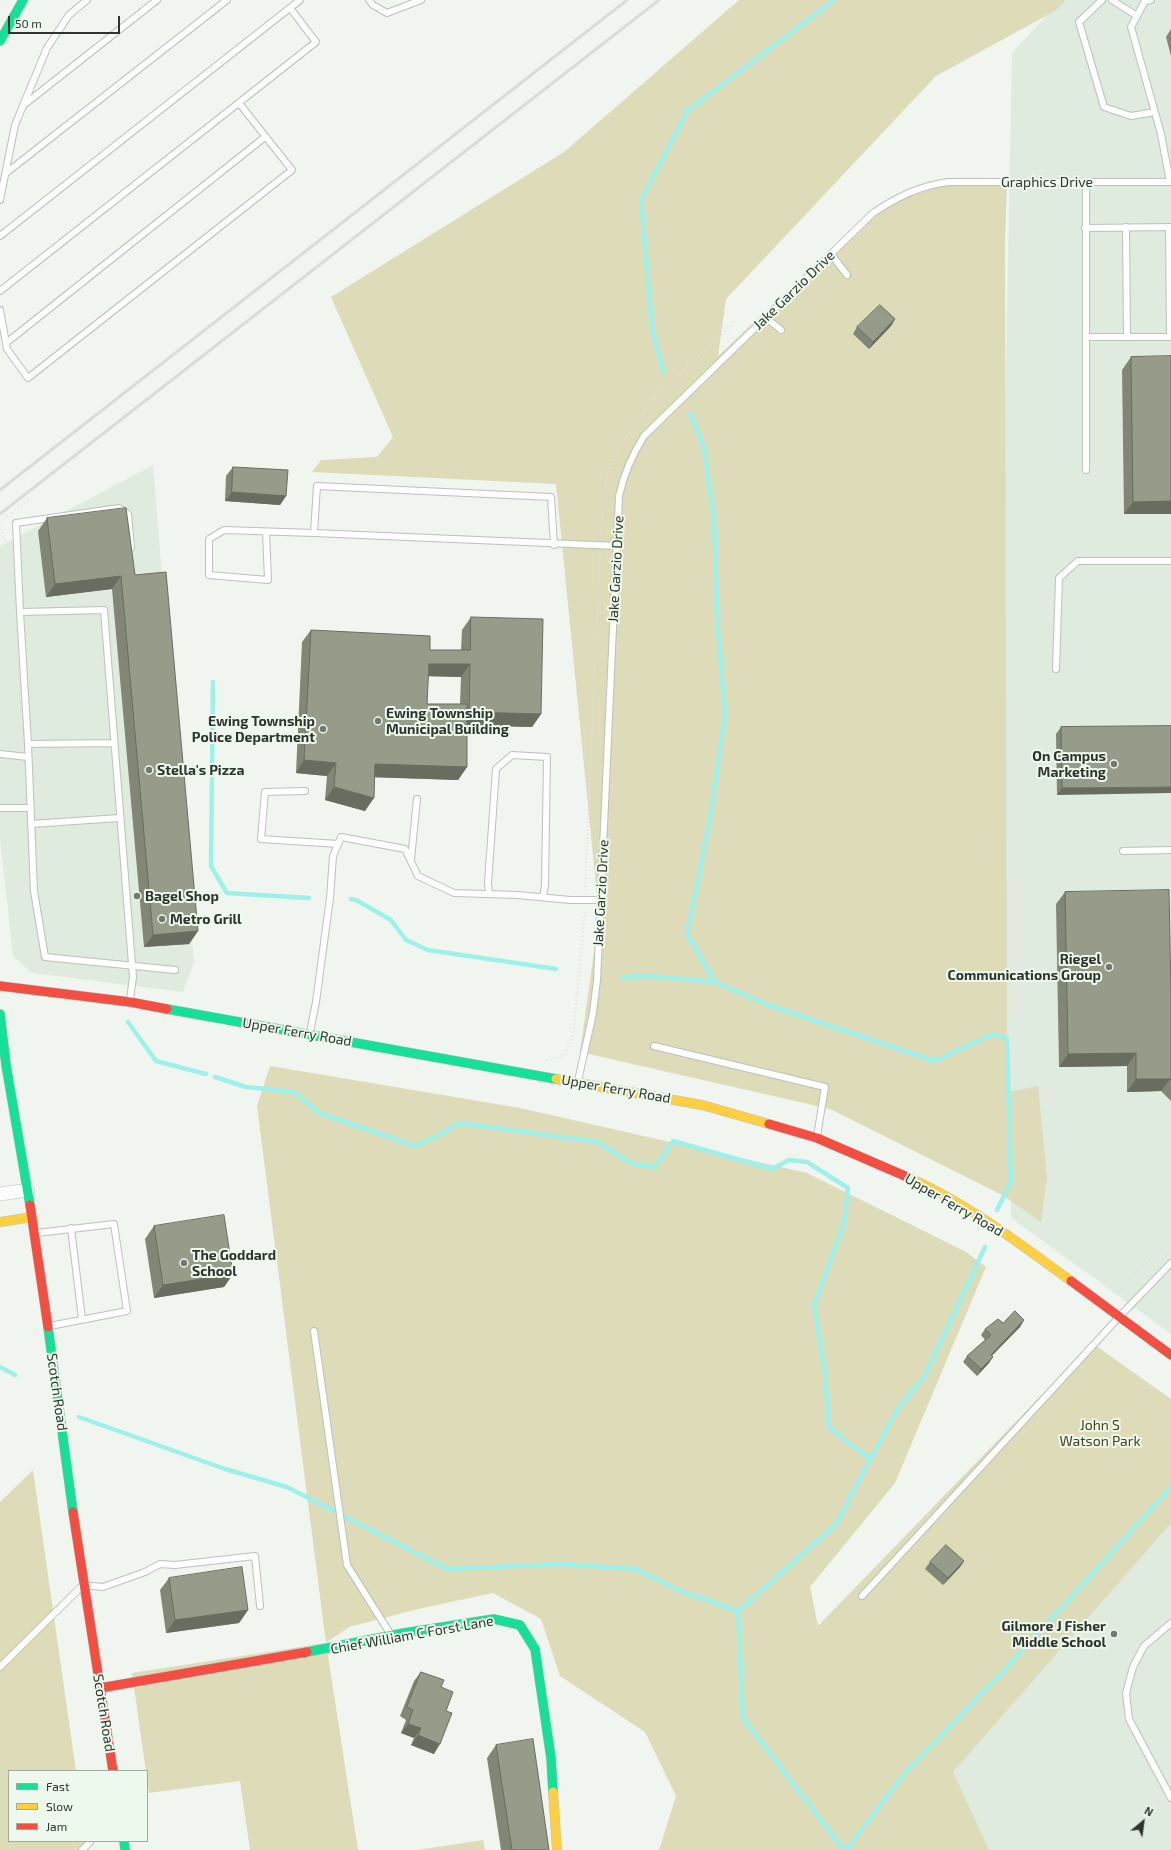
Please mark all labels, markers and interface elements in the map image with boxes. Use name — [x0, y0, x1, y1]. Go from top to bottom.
scale bar — [10, 8, 122, 34]
text: 50 m — [15, 16, 42, 30]
street label: Graphics Drive — [1001, 174, 1093, 190]
street label: Jake Garzio Drive — [750, 247, 838, 333]
street label: Jake Garzio Drive — [605, 515, 627, 623]
place label: Ewing Township Municipal Building — [386, 705, 509, 738]
place label: Ewing Township Police Department — [192, 713, 315, 746]
marker: Ewing Township Municipal Building — [373, 716, 383, 726]
marker: Ewing Township Police Department — [318, 724, 328, 734]
place label: On Campus Marketing — [1032, 748, 1106, 780]
marker: On Campus Marketing — [1109, 759, 1119, 769]
place label: Stella's Pizza — [157, 762, 244, 778]
marker: Stella's Pizza — [144, 765, 154, 775]
street label: Jake Garzio Drive — [590, 839, 612, 947]
place label: Bagel Shop — [145, 888, 219, 904]
marker: Bagel Shop — [132, 891, 142, 901]
place label: Metro Grill — [170, 911, 242, 927]
marker: Metro Grill — [157, 914, 167, 924]
place label: Riegel Communications Group — [948, 951, 1101, 984]
marker: Riegel Communications Group — [1104, 962, 1114, 972]
street label: Upper Ferry Road — [241, 1014, 353, 1050]
street label: Upper Ferry Road — [560, 1071, 672, 1107]
street label: Upper Ferry Road — [902, 1170, 1006, 1240]
place label: The Goddard School — [192, 1247, 276, 1280]
marker: The Goddard School — [179, 1258, 189, 1268]
street label: Scotch Road — [43, 1352, 71, 1432]
park label: John S Watson Park — [1059, 1417, 1141, 1450]
street label: Chief William C Forst Lane — [329, 1612, 495, 1658]
place label: Gilmore J Fisher Middle School — [1001, 1618, 1106, 1650]
marker: Gilmore J Fisher Middle School — [1109, 1629, 1119, 1639]
street label: Scotch Road — [90, 1673, 118, 1753]
legend — [8, 1770, 148, 1842]
text: Fast — [46, 1779, 69, 1793]
text: Slow — [46, 1799, 73, 1813]
north arrow — [1123, 1802, 1163, 1842]
text: N — [1142, 1803, 1156, 1819]
text: Jam — [46, 1819, 67, 1833]

